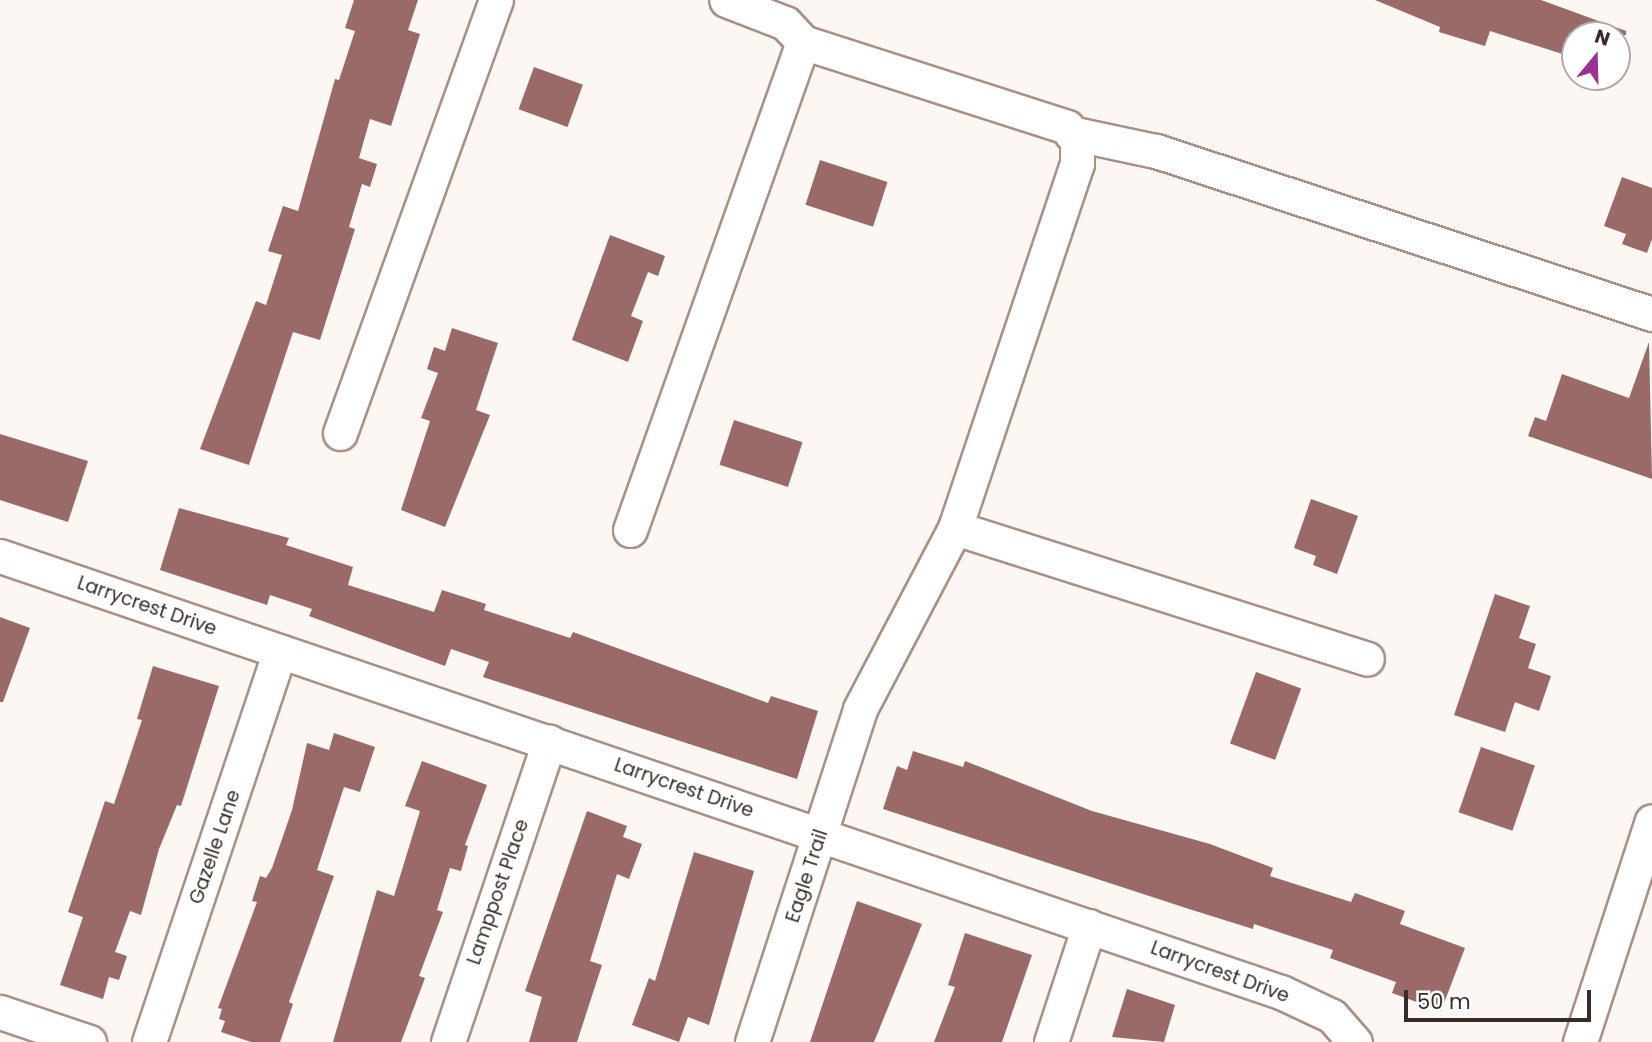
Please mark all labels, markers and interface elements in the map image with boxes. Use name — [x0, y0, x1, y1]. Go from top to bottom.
north arrow — [1561, 21, 1631, 91]
text: N — [1591, 22, 1613, 53]
street label: Larrycrest Drive — [74, 571, 220, 641]
street label: Larrycrest Drive — [611, 753, 757, 823]
street label: Gazelle Lane — [185, 787, 245, 907]
street label: Lamppost Place — [462, 816, 534, 968]
street label: Eagle Trail — [781, 827, 833, 925]
street label: Larrycrest Drive — [1148, 936, 1292, 1008]
scale bar — [1407, 976, 1594, 1020]
text: 50 m — [1417, 987, 1471, 1016]

